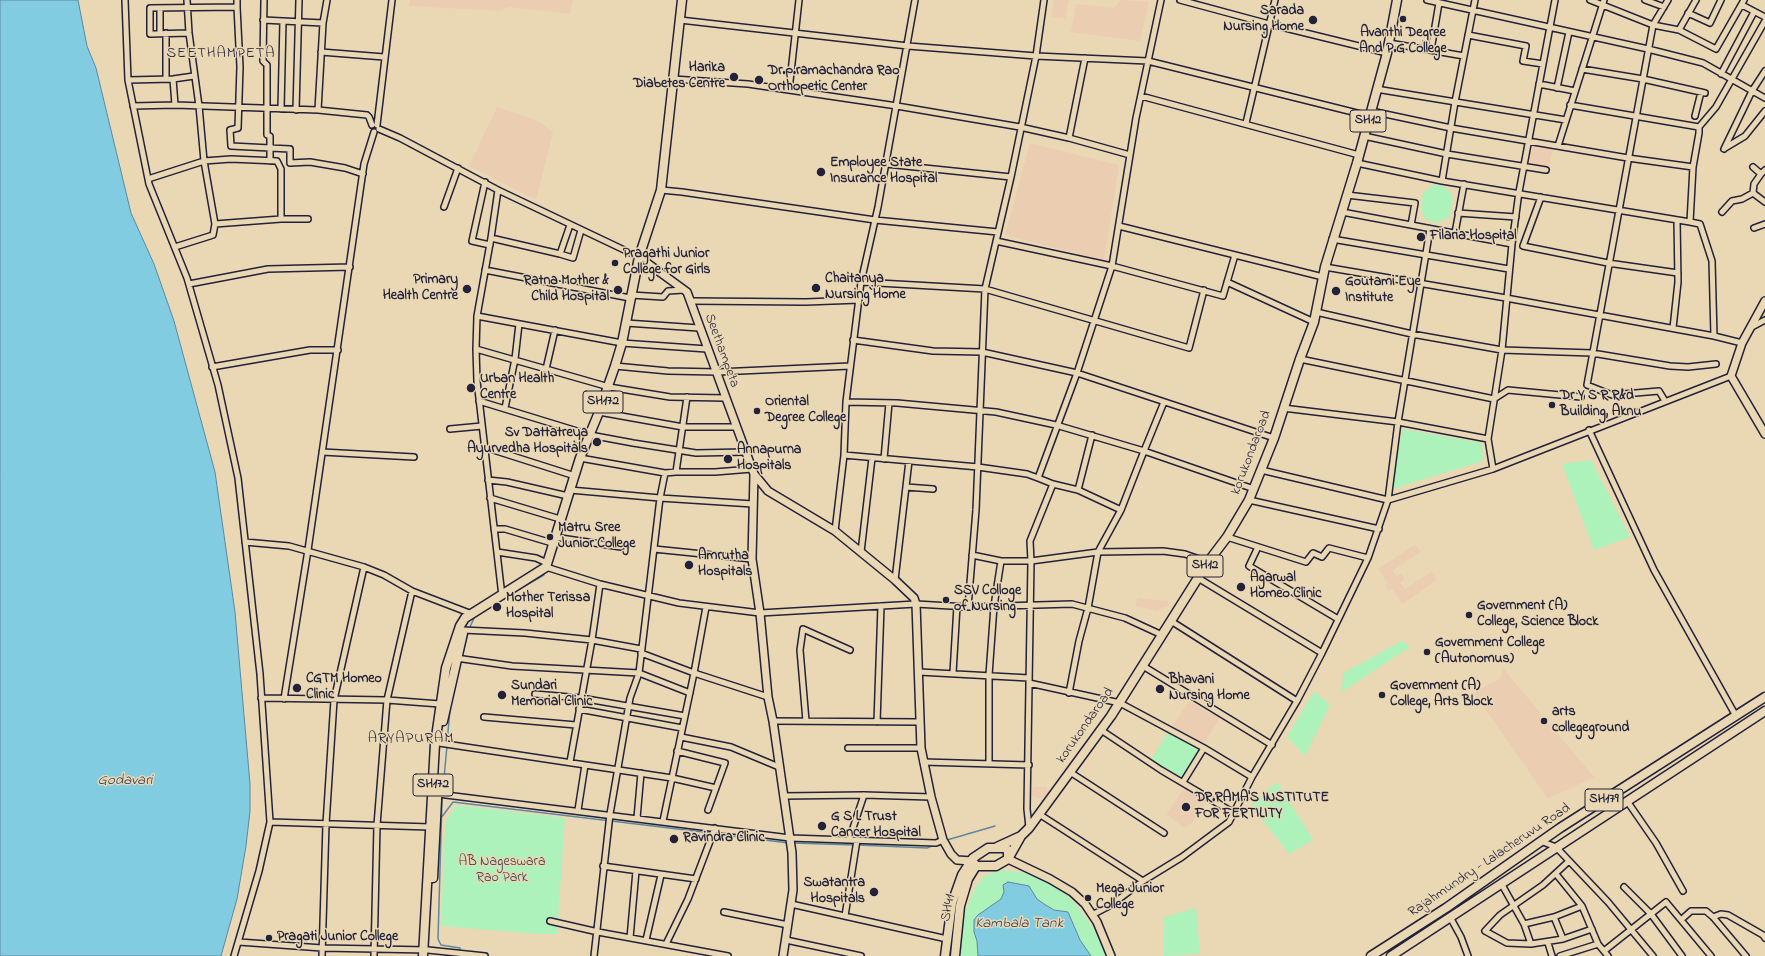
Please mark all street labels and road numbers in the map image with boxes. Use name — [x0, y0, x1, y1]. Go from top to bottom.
road number: SH12 — [1350, 110, 1386, 132]
street label: Seethampeta — [700, 312, 742, 390]
road number: SH172 — [583, 391, 623, 413]
street label: korukondaroad — [1228, 409, 1276, 497]
road number: SH12 — [1187, 555, 1223, 577]
street label: korukondaroad — [1054, 685, 1118, 767]
road number: SH172 — [413, 774, 453, 796]
road number: SH179 — [1585, 789, 1623, 811]
street label: Rajahmundry - Lalacheruvu Road — [1406, 800, 1574, 922]
street label: SH41 — [938, 893, 960, 923]

